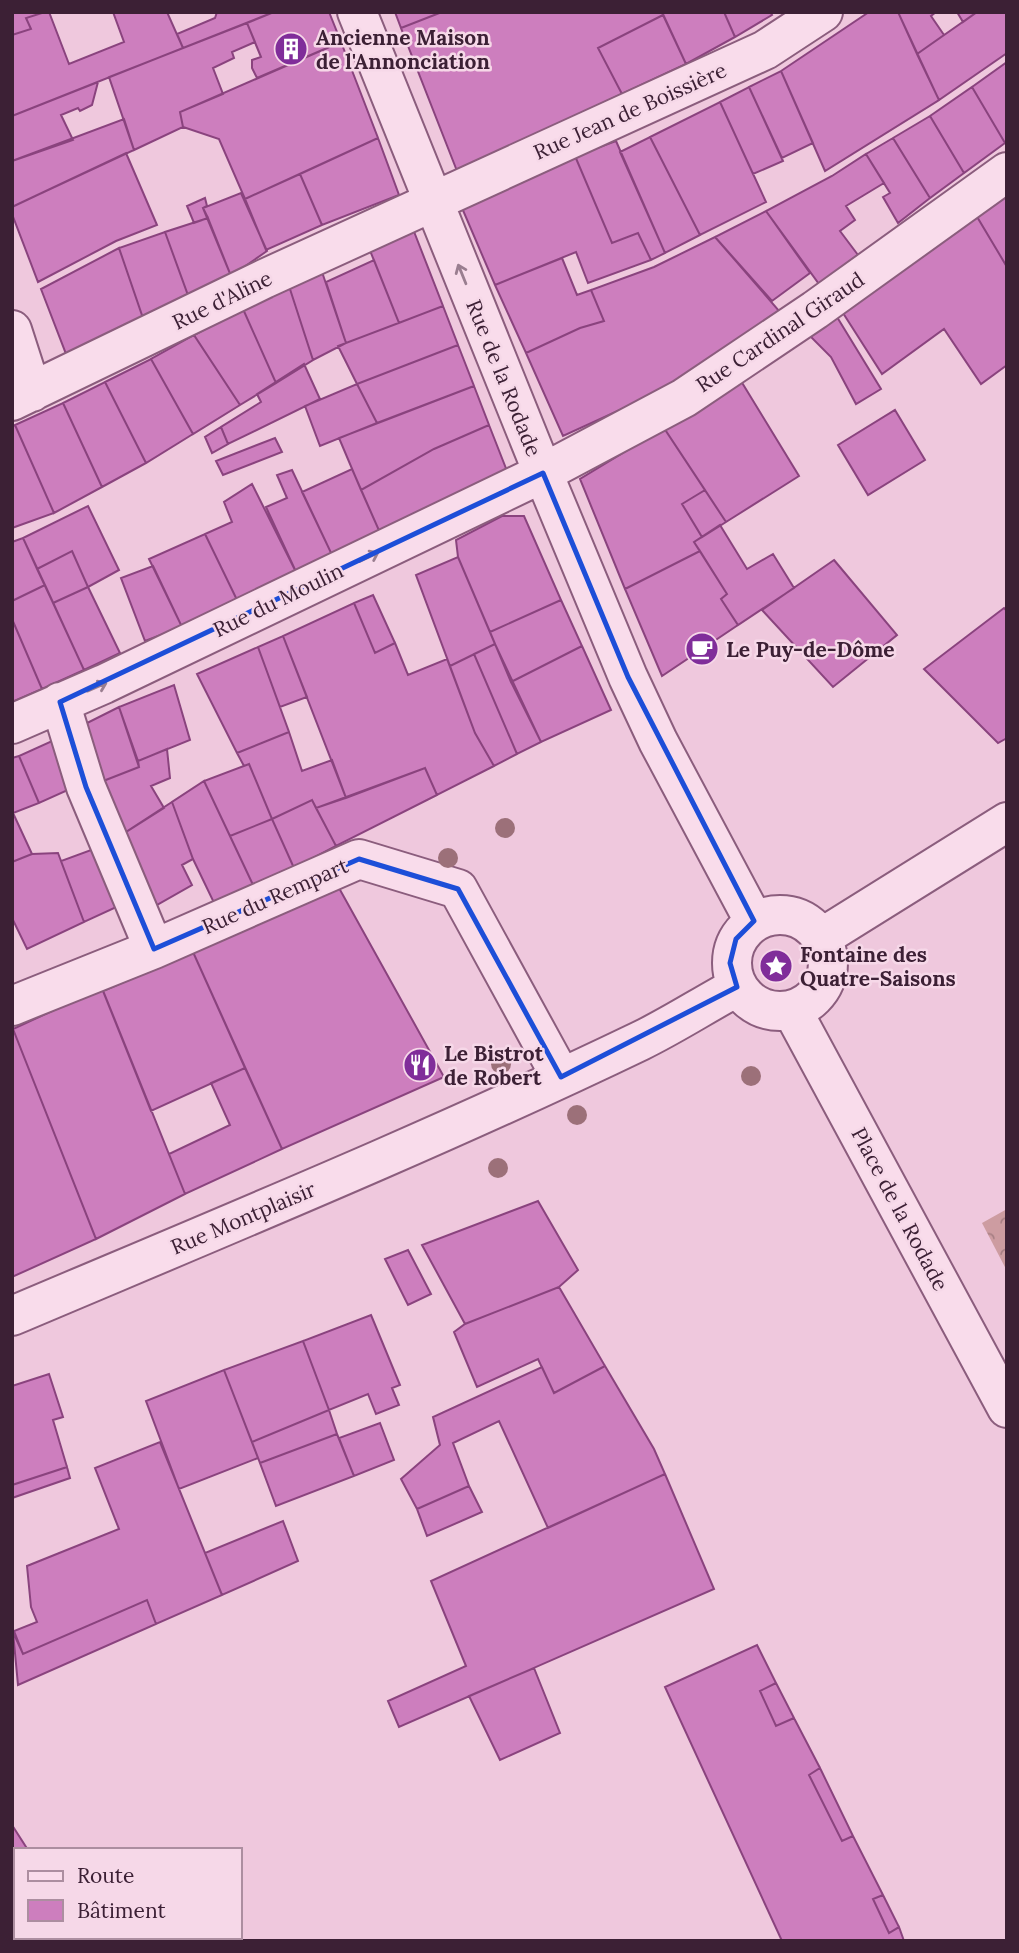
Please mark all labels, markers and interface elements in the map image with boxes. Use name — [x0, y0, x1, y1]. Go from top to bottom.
place label: Ancienne Maison de l'Annonciation — [316, 24, 490, 75]
building icon: Ancienne Maison de l'Annonciation — [272, 30, 310, 68]
street label: Rue Jean de Boissière — [529, 56, 731, 166]
one-way arrow — [455, 263, 468, 285]
street label: Rue d'Aline — [168, 264, 276, 336]
street label: Rue Cardinal Giraud — [691, 266, 869, 398]
street label: Rue de la Rodade — [460, 296, 548, 460]
one-way arrow — [358, 549, 379, 563]
street label: Rue du Moulin — [208, 557, 348, 643]
cafe icon: Le Puy-de-Dôme — [683, 630, 721, 668]
place label: Le Puy-de-Dôme — [726, 636, 895, 663]
one-way arrow — [86, 679, 108, 692]
street label: Rue du Rempart — [198, 851, 353, 940]
place label: Fontaine des Quatre-Saisons — [800, 941, 956, 992]
place icon: Fontaine des Quatre-Saisons — [757, 947, 795, 985]
place label: Le Bistrot de Robert — [444, 1040, 544, 1091]
restaurant icon: Le Bistrot de Robert — [401, 1046, 439, 1084]
street label: Place de la Rodade — [846, 1123, 954, 1295]
street label: Rue Montplaisir — [167, 1175, 319, 1261]
legend — [14, 1848, 242, 1939]
text: Route — [77, 1862, 134, 1889]
text: Bâtiment — [77, 1897, 166, 1924]

